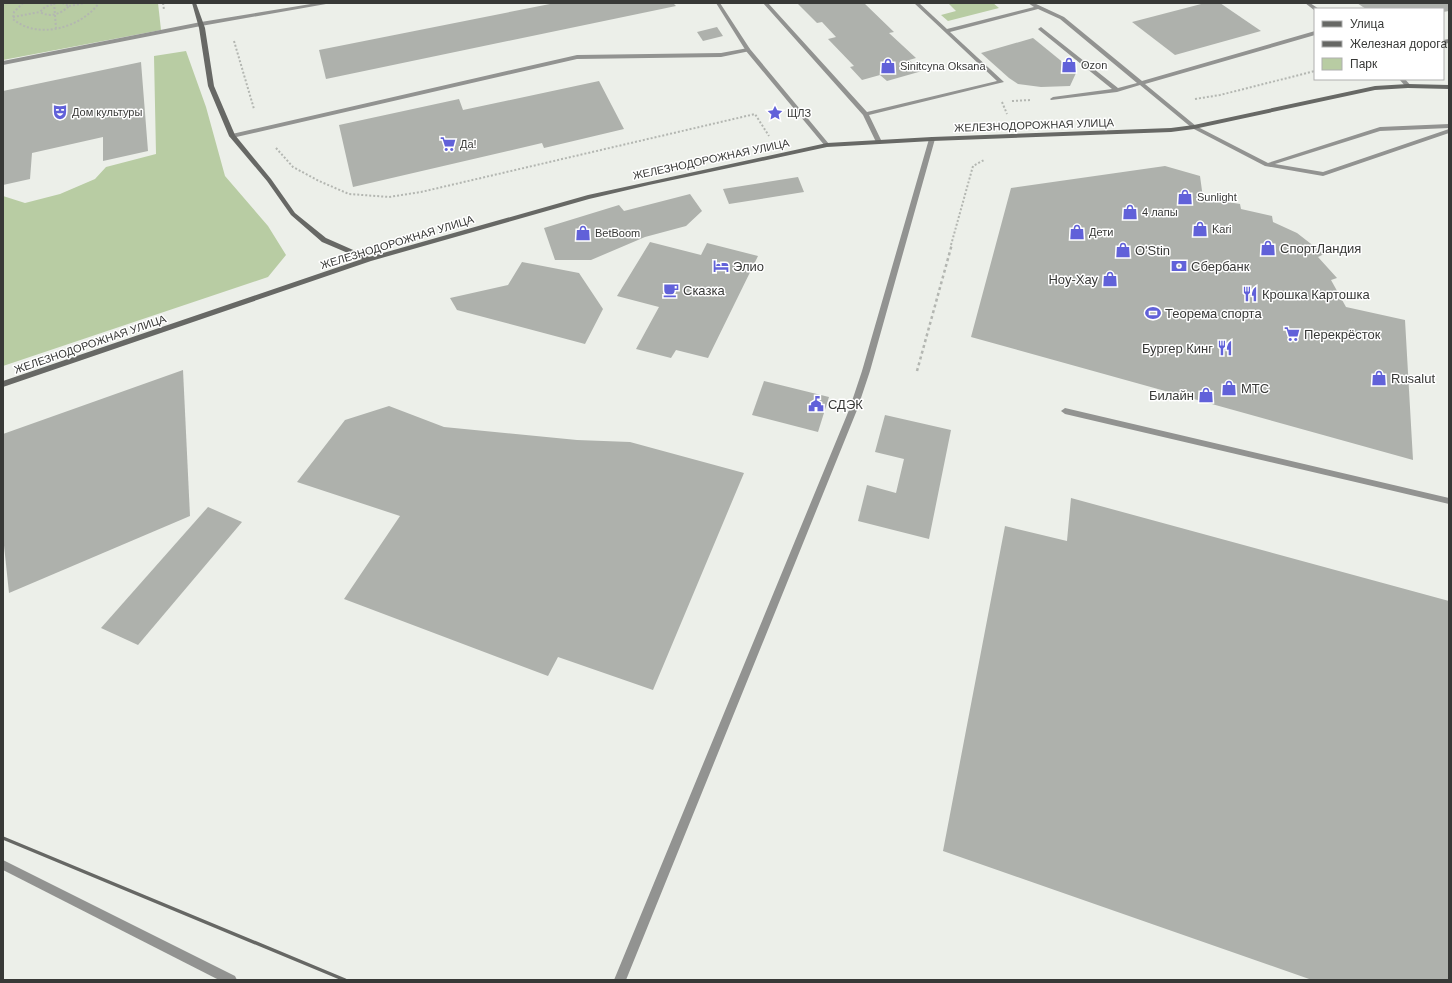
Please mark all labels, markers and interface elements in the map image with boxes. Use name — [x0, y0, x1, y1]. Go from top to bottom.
legend — [1314, 8, 1444, 80]
text: Улица — [1350, 17, 1384, 31]
text: Железная дорога — [1350, 37, 1447, 51]
shop icon: Ozon — [1060, 56, 1078, 74]
shop icon: Sinitcyna Oksana — [879, 57, 897, 75]
text: Парк — [1350, 57, 1378, 71]
place label: Ozon — [1081, 59, 1107, 71]
place label: Sinitcyna Oksana — [900, 60, 986, 72]
theatre icon: Дом культуры — [51, 103, 69, 121]
place icon: ЩЛЗ — [766, 104, 784, 122]
place label: Дом культуры — [72, 106, 142, 118]
place label: ЩЛЗ — [787, 107, 812, 119]
street label: ЖЕЛЕЗНОДОРОЖНАЯ УЛИЦА — [954, 116, 1115, 134]
supermarket icon: Да! — [439, 135, 457, 153]
street label: ЖЕЛЕЗНОДОРОЖНАЯ УЛИЦА — [632, 136, 791, 181]
place label: Да! — [460, 138, 477, 150]
shop icon: Sunlight — [1176, 188, 1194, 206]
place label: Sunlight — [1197, 191, 1237, 203]
shop icon: 4 лапы — [1121, 203, 1139, 221]
place label: 4 лапы — [1142, 206, 1178, 218]
street label: ЖЕЛЕЗНОДОРОЖНАЯ УЛИЦА — [319, 213, 476, 271]
shop icon: Kari — [1191, 220, 1209, 238]
shop icon: Дети — [1068, 223, 1086, 241]
place label: Kari — [1212, 223, 1232, 235]
shop icon: BetBoom — [574, 224, 592, 242]
place label: Дети — [1089, 226, 1113, 238]
place label: BetBoom — [595, 227, 640, 239]
shop icon: СпортЛандия — [1259, 239, 1277, 257]
shop icon: O'Stin — [1114, 241, 1132, 259]
place label: СпортЛандия — [1280, 241, 1361, 256]
place label: O'Stin — [1135, 243, 1170, 258]
hotel icon: Элио — [712, 257, 730, 275]
bank icon: Сбербанк — [1170, 257, 1188, 275]
place label: Элио — [733, 259, 764, 274]
place label: Сбербанк — [1191, 259, 1250, 274]
shop icon: Ноу-Хау — [1101, 270, 1119, 288]
place label: Ноу-Хау — [1048, 272, 1098, 287]
cafe icon: Сказка — [662, 281, 680, 299]
place label: Сказка — [683, 283, 725, 298]
restaurant icon: Крошка Картошка — [1241, 285, 1259, 303]
place label: Крошка Картошка — [1262, 287, 1370, 302]
sports icon: Теорема спорта — [1144, 304, 1162, 322]
place label: Теорема спорта — [1165, 306, 1262, 321]
street label: ЖЕЛЕЗНОДОРОЖНАЯ УЛИЦА — [13, 312, 168, 376]
supermarket icon: Перекрёсток — [1283, 325, 1301, 343]
place label: Перекрёсток — [1304, 327, 1381, 342]
restaurant icon: Бургер Кинг — [1216, 339, 1234, 357]
place label: Бургер Кинг — [1142, 341, 1213, 356]
shop icon: Rusalut — [1370, 369, 1388, 387]
place label: Rusalut — [1391, 371, 1435, 386]
shop icon: МТС — [1220, 379, 1238, 397]
place label: МТС — [1241, 381, 1269, 396]
shop icon: Билайн — [1197, 386, 1215, 404]
place label: Билайн — [1149, 388, 1194, 403]
public building icon: СДЭК — [807, 395, 825, 413]
place label: СДЭК — [828, 397, 863, 412]

